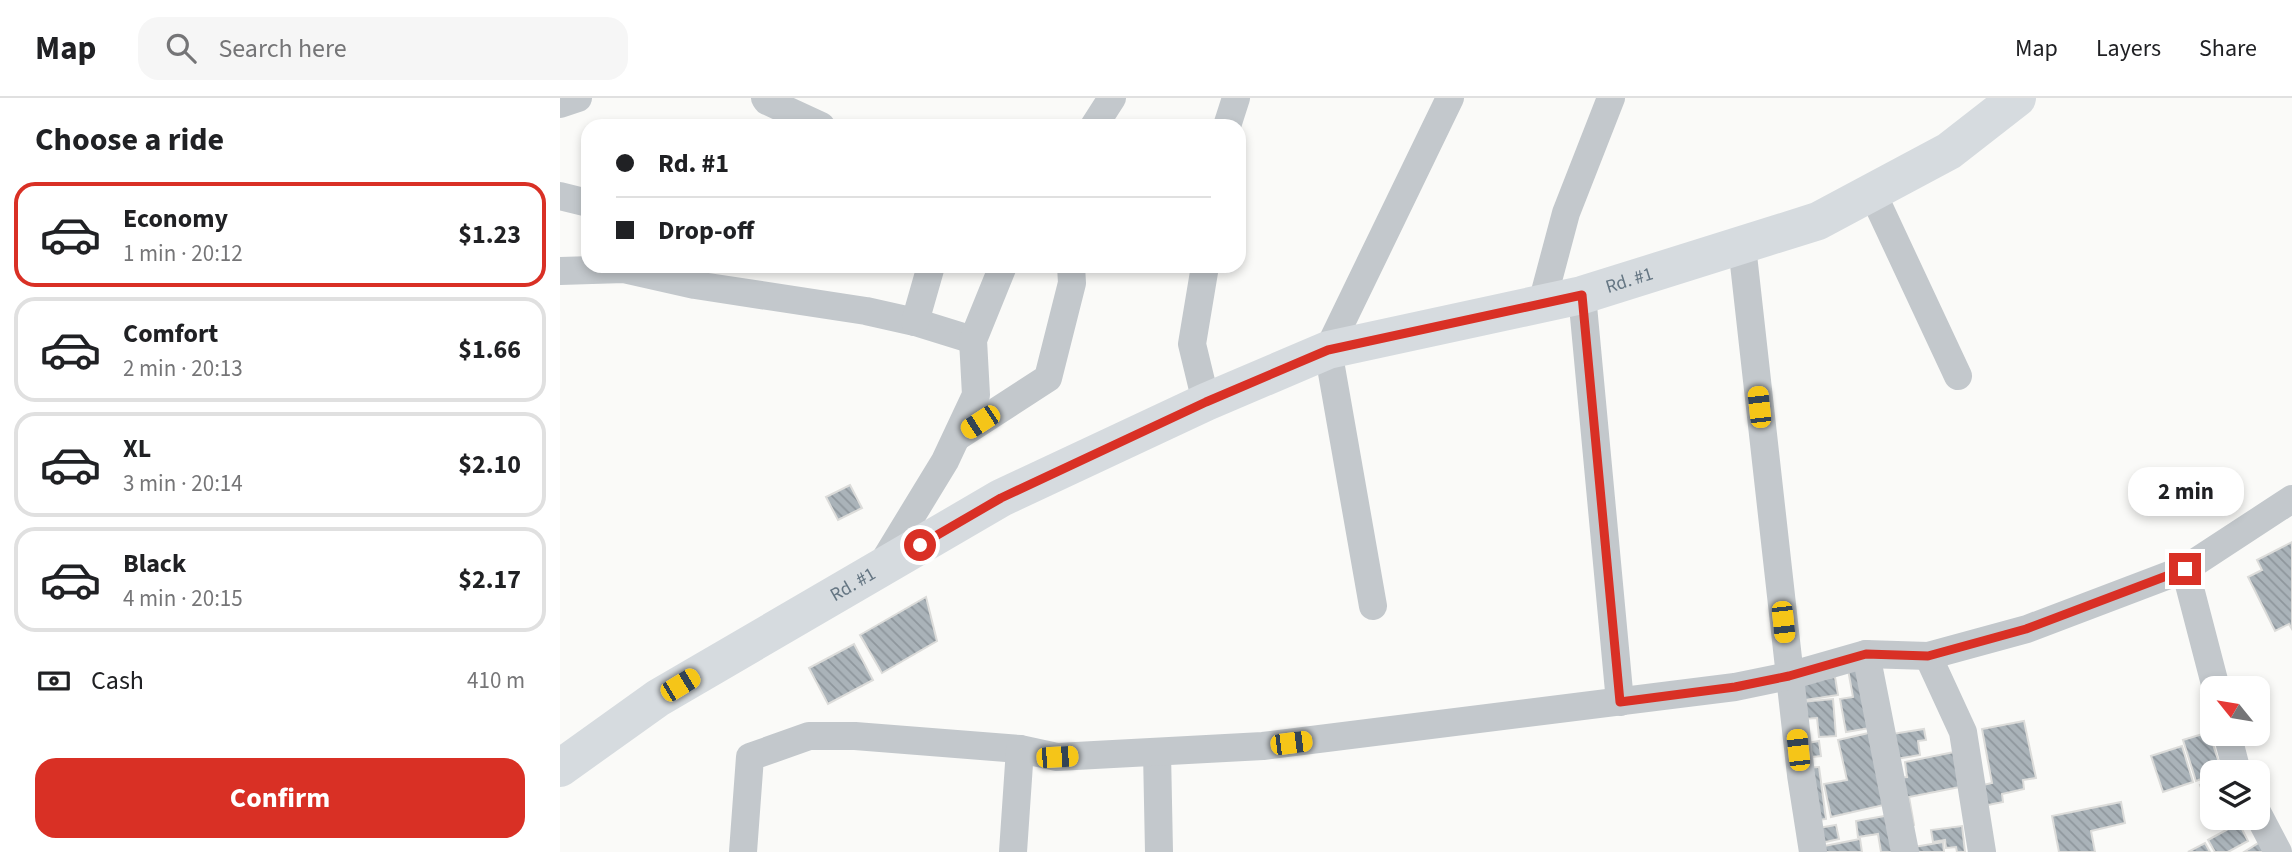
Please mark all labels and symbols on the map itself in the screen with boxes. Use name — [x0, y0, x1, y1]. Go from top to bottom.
street label: Rd. #1 — [1602, 260, 1657, 300]
car — [1747, 385, 1772, 429]
car — [957, 402, 1004, 442]
callout: 2 min — [2127, 468, 2243, 517]
route start — [904, 529, 936, 561]
route end — [2169, 553, 2201, 585]
street label: Rd. #1 — [825, 560, 881, 608]
car — [1771, 600, 1796, 644]
car — [657, 665, 704, 705]
north arrow — [2200, 676, 2270, 746]
car — [1786, 728, 1811, 772]
car — [1269, 730, 1314, 756]
car — [1036, 745, 1079, 769]

